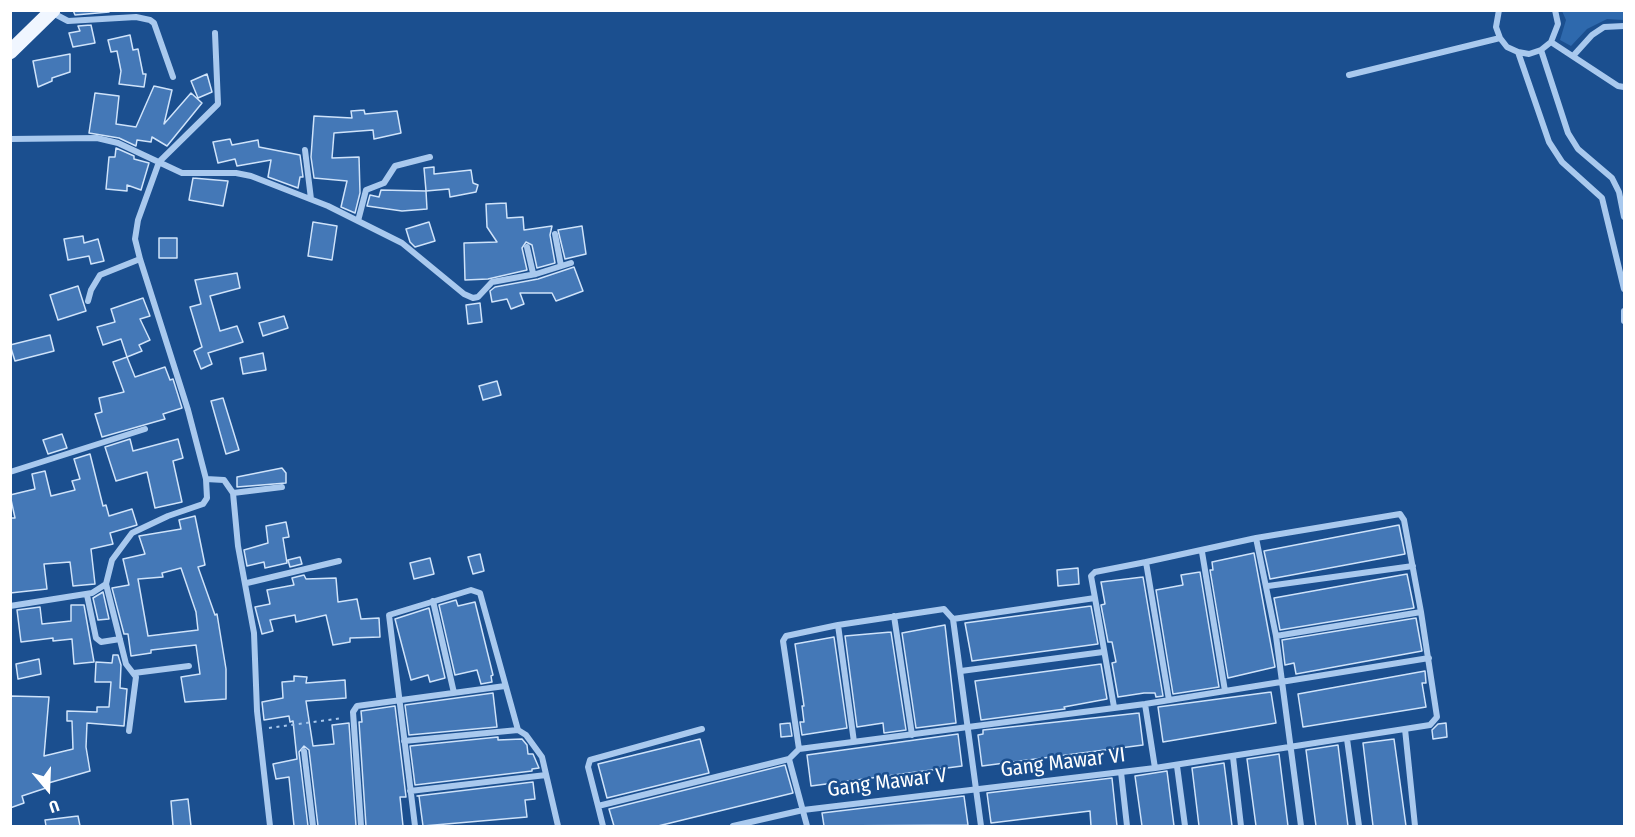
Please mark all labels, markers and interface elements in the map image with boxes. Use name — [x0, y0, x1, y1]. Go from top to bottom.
street label: Gang Mawar VI — [999, 743, 1127, 783]
north arrow — [18, 759, 78, 819]
street label: Gang Mawar V — [826, 763, 948, 803]
text: U — [46, 796, 62, 817]

